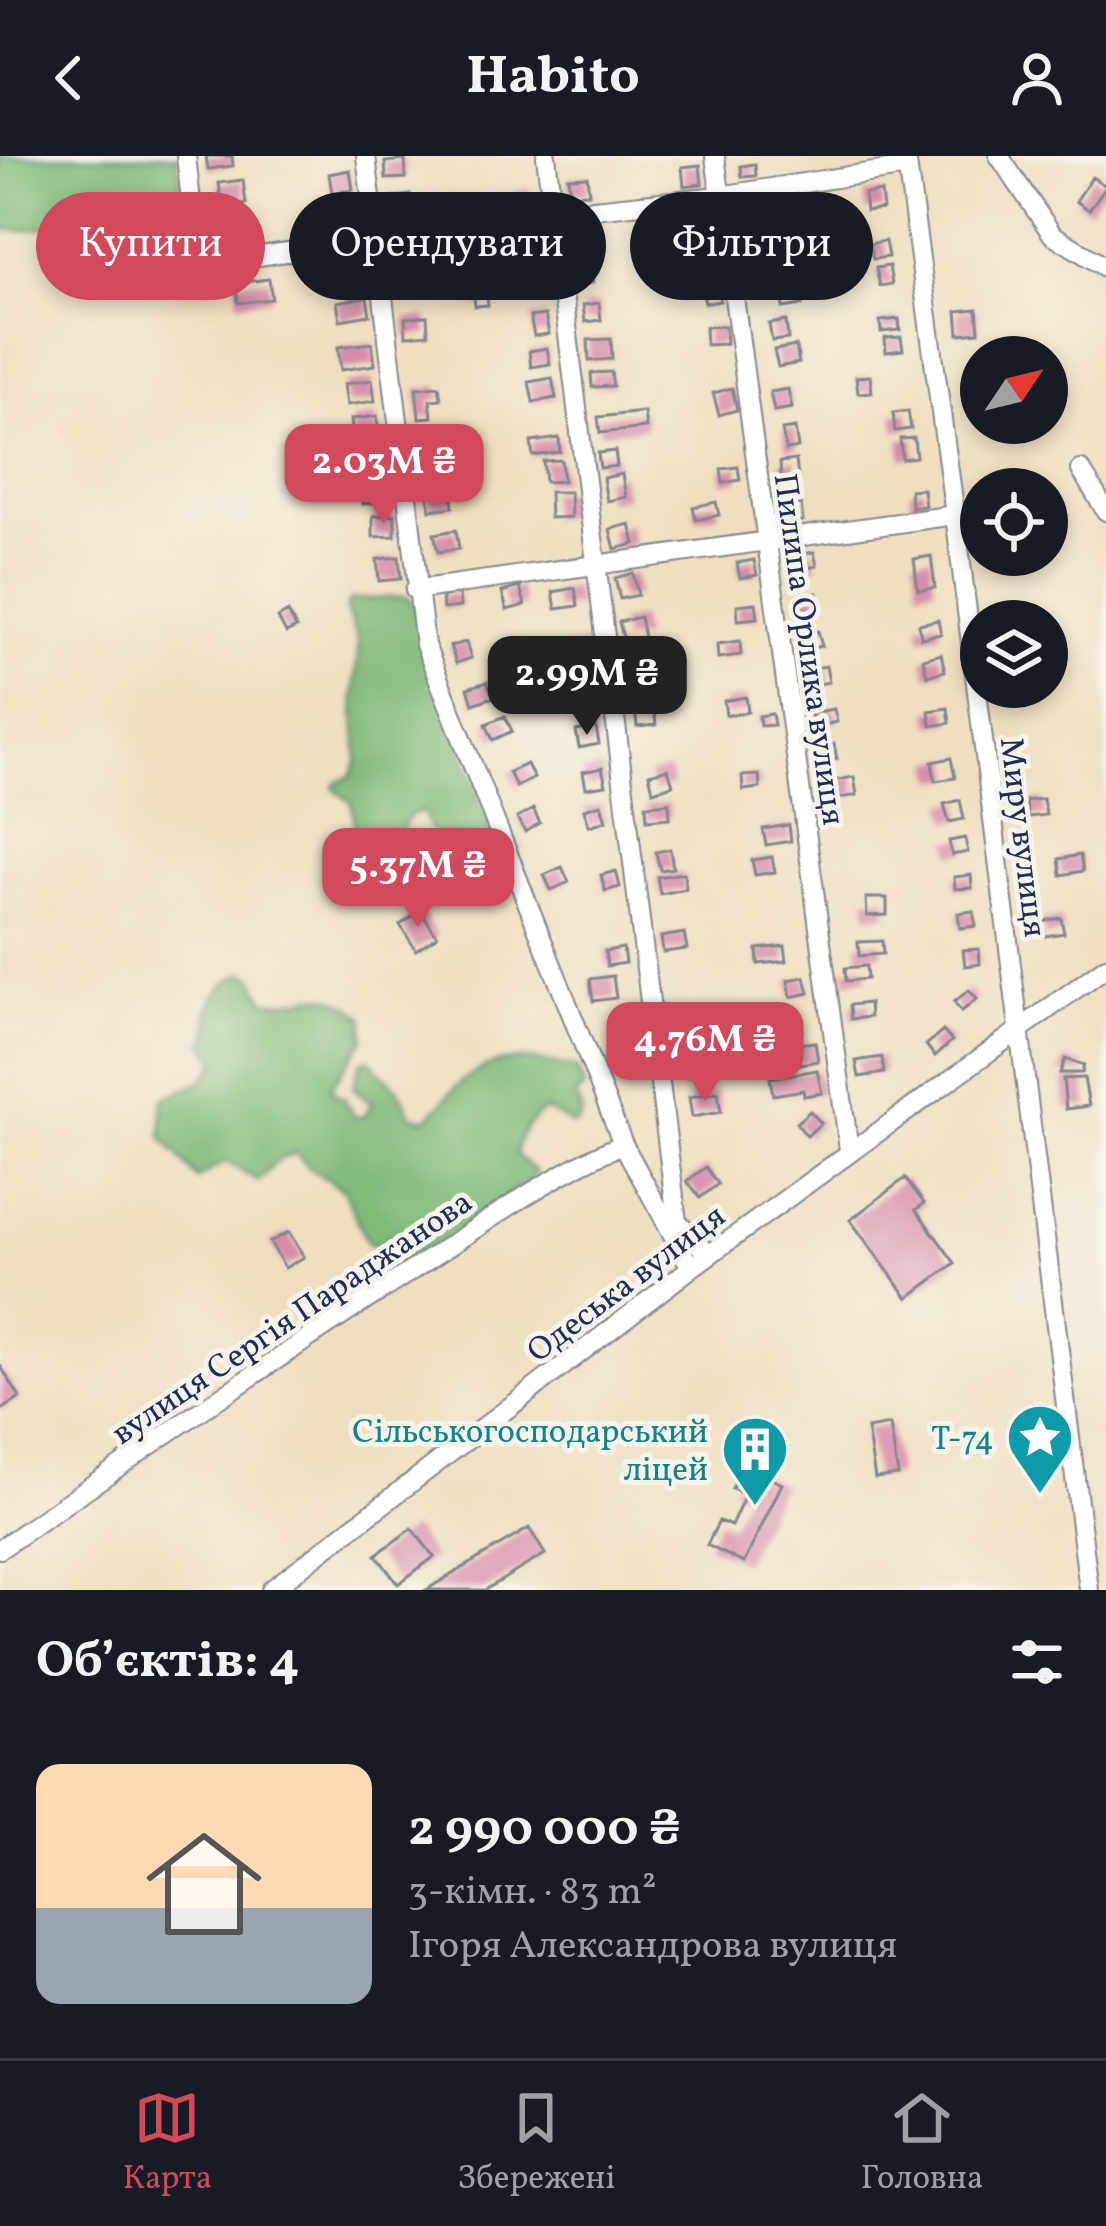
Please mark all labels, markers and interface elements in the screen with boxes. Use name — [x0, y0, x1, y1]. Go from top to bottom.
text: Habito — [466, 41, 640, 116]
icon: back — [36, 45, 102, 111]
icon: person — [1004, 45, 1070, 111]
chip: Купити — [36, 192, 265, 300]
chip: Орендувати — [289, 192, 606, 300]
chip: Фільтри — [630, 192, 873, 300]
north arrow — [960, 336, 1068, 444]
map controls — [960, 336, 1068, 708]
pin: 2.03M ₴ — [273, 424, 495, 526]
text: 2.03M ₴ — [312, 436, 456, 490]
button: locate — [960, 468, 1068, 576]
street label: Пилипа Орлика вулиця — [760, 471, 855, 828]
button: layers — [960, 600, 1068, 708]
pin: 2.99M ₴ — [476, 636, 698, 738]
text: 2.99M ₴ — [515, 648, 659, 702]
street label: Миру вулиця — [986, 735, 1056, 940]
pin: 5.37M ₴ — [307, 828, 529, 930]
text: 5.37M ₴ — [349, 840, 487, 894]
pin: 4.76M ₴ — [594, 1002, 816, 1104]
text: 4.76M ₴ — [633, 1014, 777, 1068]
street label: вулиця Сергія Параджанова — [104, 1181, 483, 1458]
street label: Одеська вулиця — [519, 1195, 736, 1375]
place icon: Т-74 — [1005, 1402, 1075, 1496]
place label: Сільськогосподарський ліцей — [352, 1411, 708, 1495]
building icon: Сільськогосподарський ліцей — [720, 1414, 790, 1508]
place label: Т-74 — [931, 1418, 994, 1464]
text: Об’єктів: 4 — [36, 1627, 300, 1698]
icon: filters — [1004, 1629, 1070, 1695]
text: 2 990 000 ₴ — [408, 1795, 681, 1866]
icon: home — [132, 1812, 276, 1956]
text: 3-кімн. · 83 m² — [408, 1866, 656, 1920]
text: Ігоря Александрова вулиця — [408, 1920, 897, 1974]
tab: Карта — [123, 2085, 212, 2203]
tab: Збережені — [458, 2085, 615, 2203]
tab: Головна — [861, 2085, 983, 2203]

